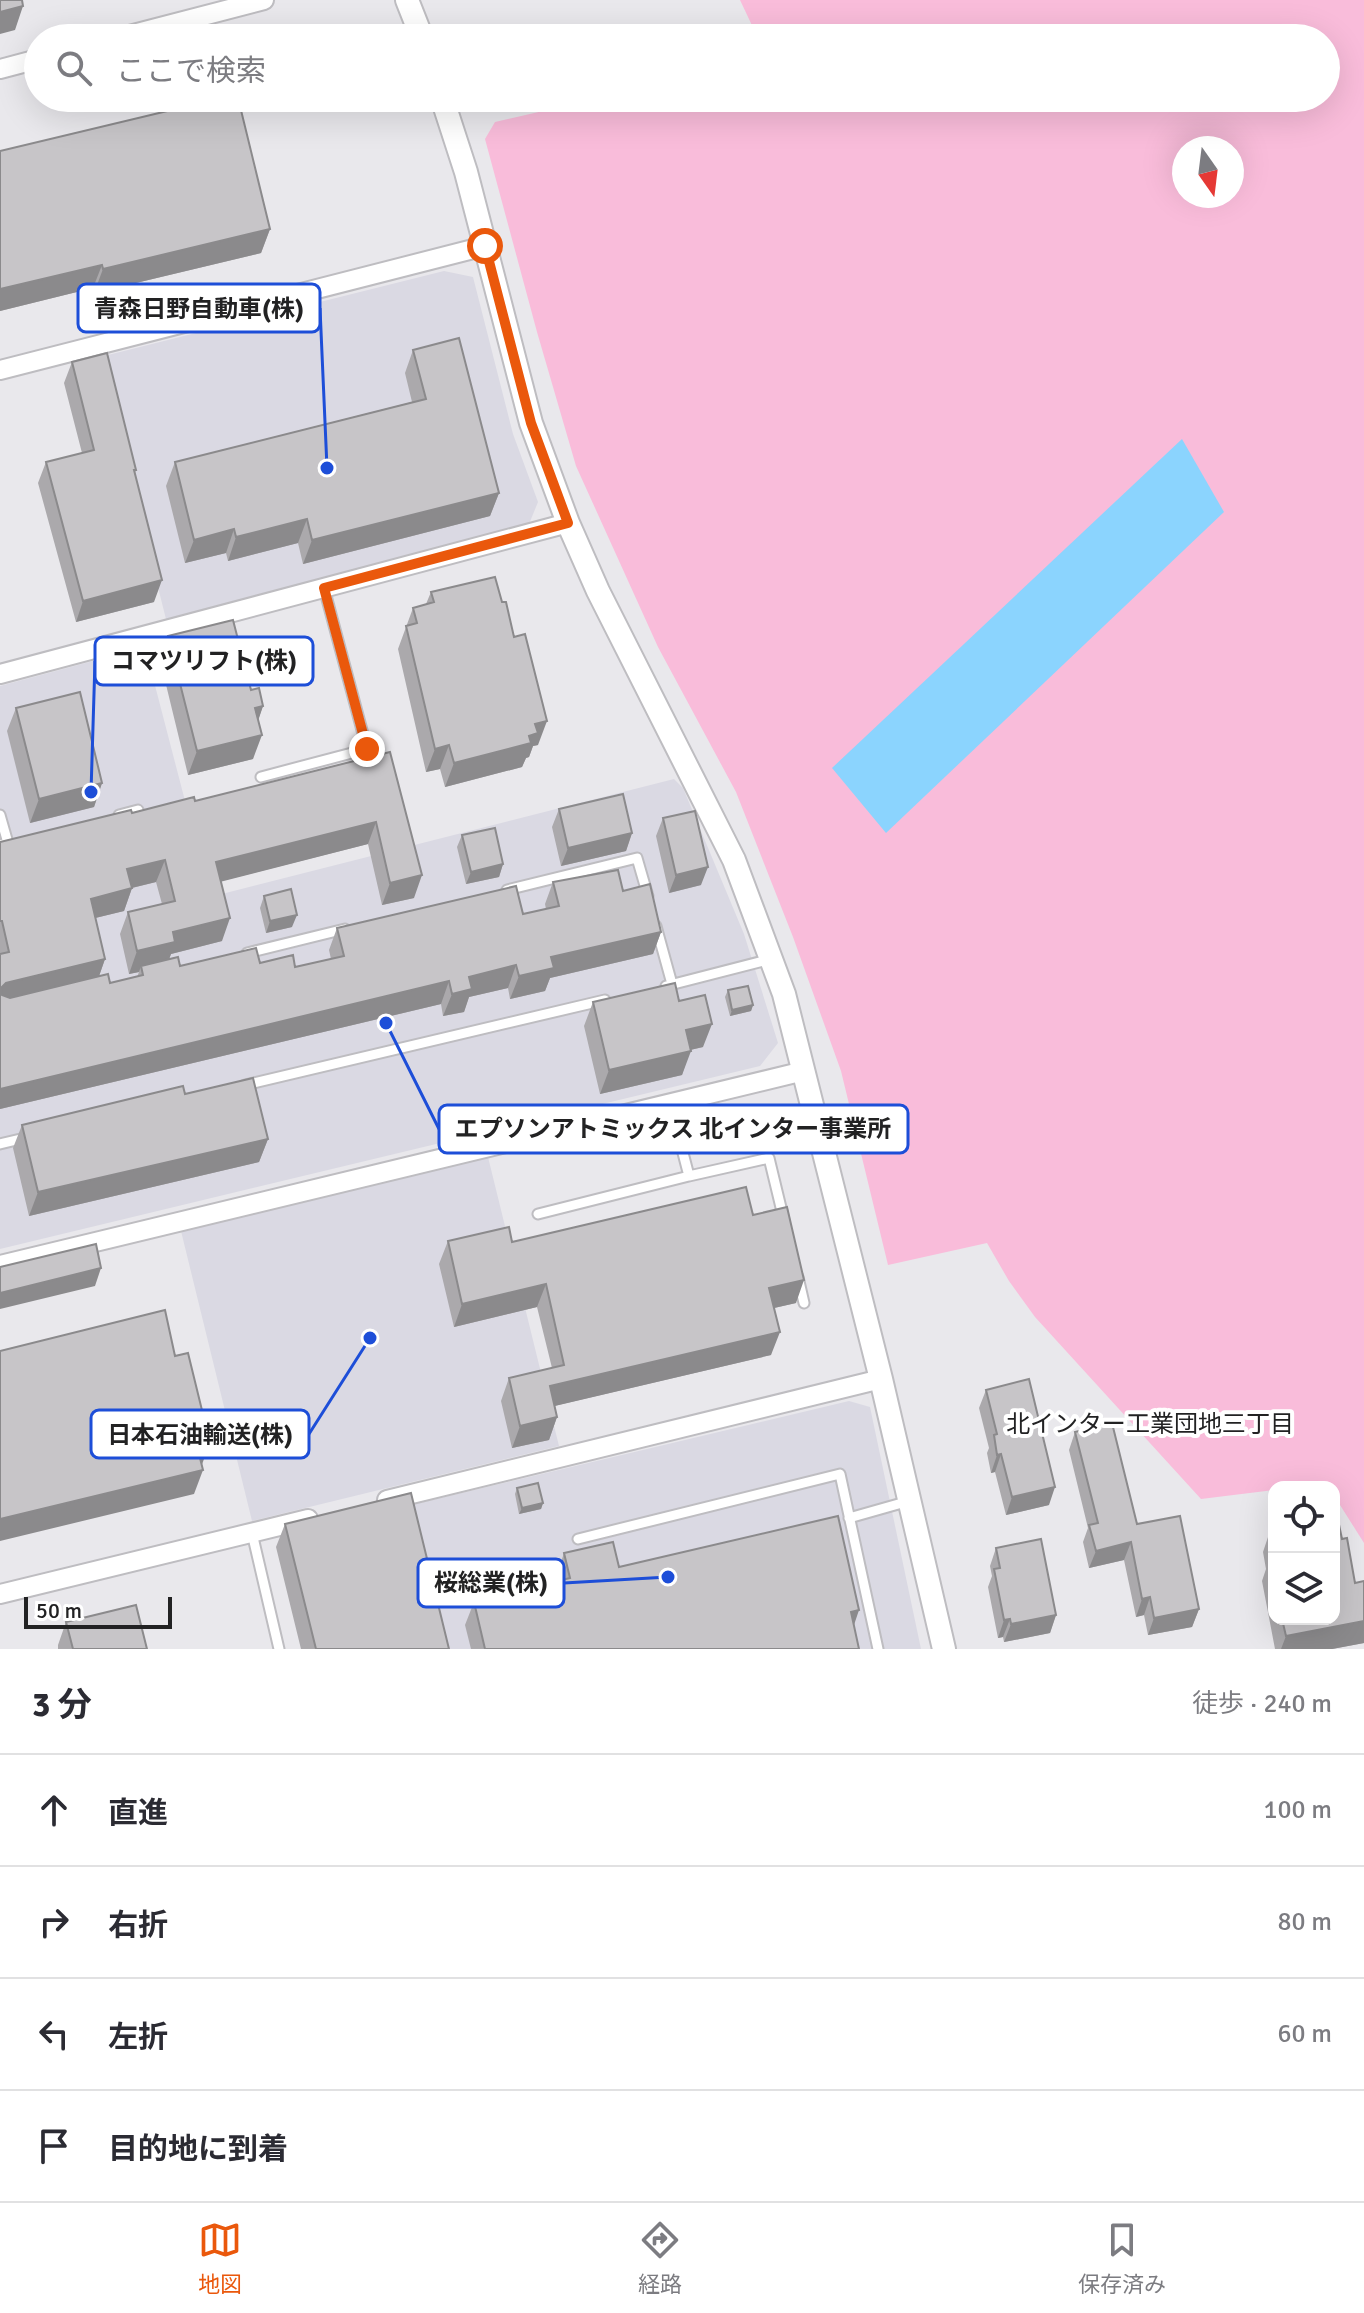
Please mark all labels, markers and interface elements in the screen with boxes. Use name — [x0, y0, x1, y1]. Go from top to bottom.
search box — [24, 24, 1340, 112]
icon: search — [52, 46, 96, 90]
text: ここで検索 — [116, 53, 266, 90]
north arrow — [1172, 136, 1244, 208]
route start — [467, 228, 503, 264]
callout: 青森日野自動車(株) — [78, 284, 320, 332]
text: 青森日野自動車(株) — [94, 294, 304, 324]
callout: コマツリフト(株) — [95, 637, 313, 685]
text: コマツリフト(株) — [111, 646, 297, 676]
route end — [349, 731, 385, 767]
callout: エプソンアトミックス 北インター事業所 — [439, 1105, 908, 1153]
text: エプソンアトミックス 北インター事業所 — [455, 1114, 891, 1144]
district label: 北インター工業団地三丁目 — [1006, 1409, 1294, 1439]
callout: 日本石油輸送(株) — [91, 1410, 309, 1458]
text: 日本石油輸送(株) — [107, 1420, 293, 1450]
map controls — [1268, 1481, 1340, 1625]
button: locate — [1268, 1481, 1340, 1553]
button: layers — [1268, 1553, 1340, 1625]
callout: 桜総業(株) — [418, 1559, 564, 1607]
text: 桜総業(株) — [434, 1568, 548, 1598]
scale bar — [24, 1593, 172, 1629]
text: 50 m — [36, 1597, 82, 1624]
text: 3 分 — [32, 1684, 92, 1726]
text: 徒歩 · 240 m — [1192, 1688, 1332, 1720]
icon: ahead — [32, 1788, 76, 1832]
text: 100 m — [1263, 1794, 1332, 1826]
text: 直進 — [108, 1795, 168, 1832]
icon: right — [32, 1900, 76, 1944]
text: 80 m — [1277, 1906, 1332, 1938]
text: 右折 — [108, 1907, 168, 1944]
icon: left — [32, 2012, 76, 2056]
text: 60 m — [1277, 2018, 1332, 2050]
text: 左折 — [108, 2019, 168, 2056]
icon: arrive — [32, 2124, 76, 2168]
text: 目的地に到着 — [108, 2131, 288, 2168]
tab: 地図 — [198, 2218, 242, 2298]
tab: 経路 — [638, 2218, 682, 2298]
tab: 保存済み — [1078, 2218, 1166, 2298]

